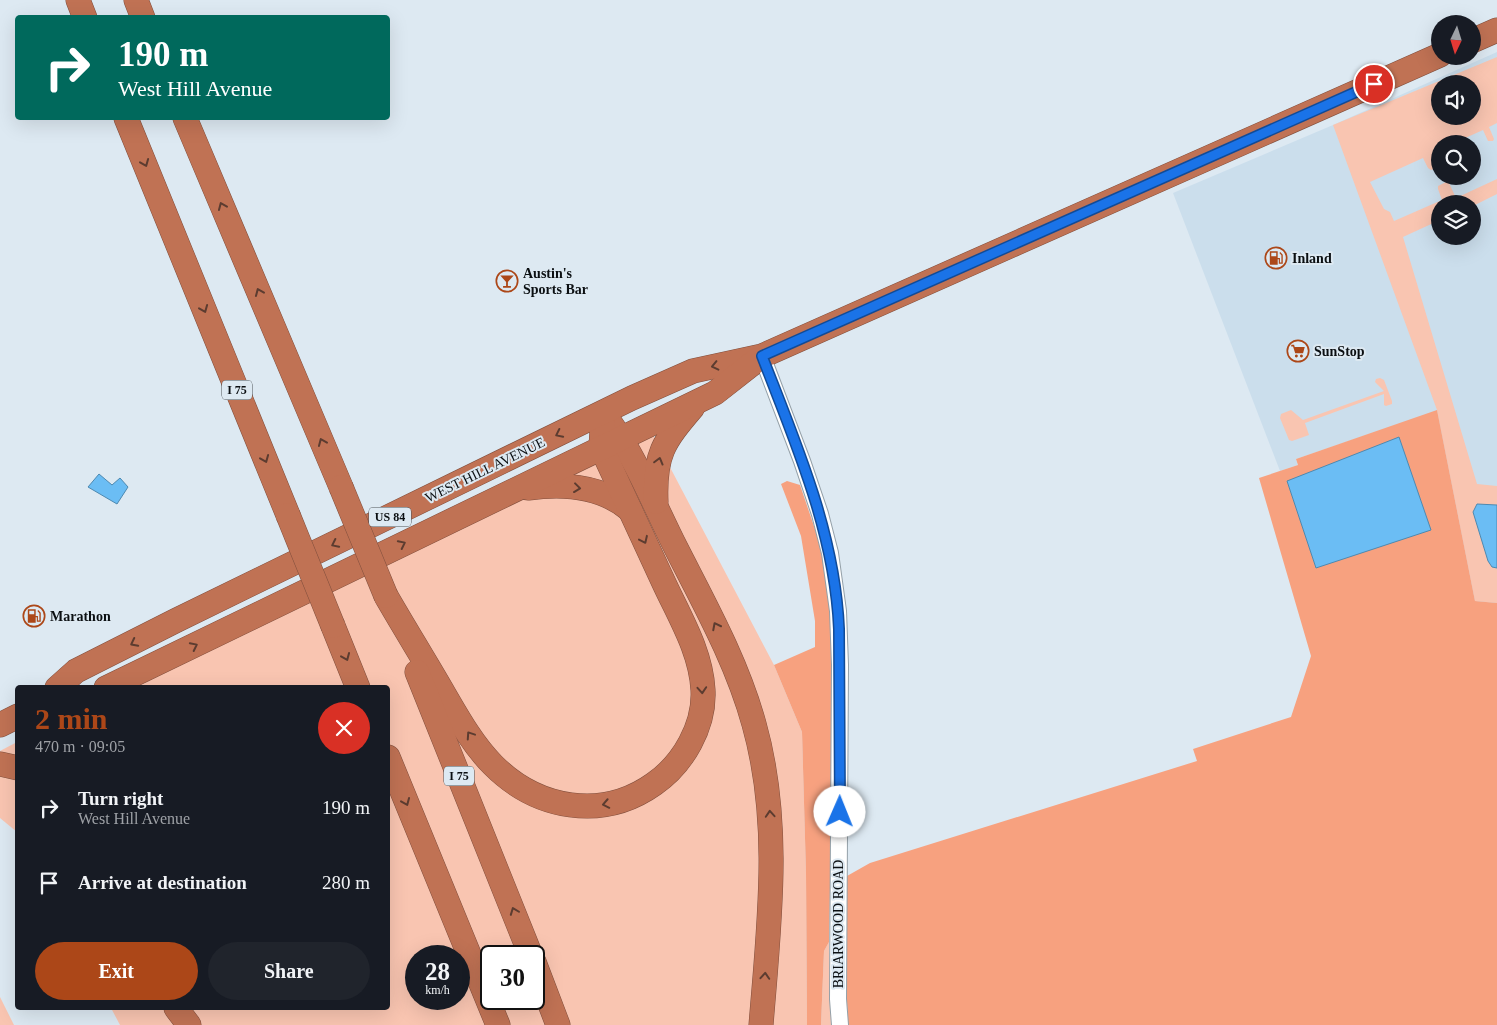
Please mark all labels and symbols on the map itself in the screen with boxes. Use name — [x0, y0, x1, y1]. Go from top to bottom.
north arrow — [1431, 15, 1481, 65]
pin — [1353, 63, 1395, 105]
one-way arrow — [138, 158, 149, 167]
one-way arrow — [218, 202, 229, 211]
fuel station icon: Inland — [1264, 246, 1288, 270]
place label: Inland — [1292, 251, 1332, 266]
place label: Austin's Sports Bar — [523, 266, 588, 297]
bar icon: Austin's Sports Bar — [495, 269, 519, 293]
one-way arrow — [254, 289, 264, 297]
one-way arrow — [198, 304, 208, 313]
supermarket icon: SunStop — [1286, 339, 1310, 363]
place label: SunStop — [1314, 344, 1365, 359]
one-way arrow — [710, 360, 719, 371]
road number: I 75 — [222, 380, 252, 400]
one-way arrow — [555, 428, 564, 438]
street label: WEST HILL AVENUE — [423, 435, 547, 505]
one-way arrow — [318, 438, 328, 447]
one-way arrow — [259, 455, 269, 463]
one-way arrow — [653, 456, 664, 465]
one-way arrow — [573, 482, 582, 492]
road number: US 84 — [369, 508, 411, 526]
one-way arrow — [638, 535, 648, 544]
one-way arrow — [331, 538, 340, 548]
one-way arrow — [397, 539, 406, 550]
fuel station icon: Marathon — [22, 604, 46, 628]
place label: Marathon — [50, 609, 111, 624]
one-way arrow — [712, 622, 722, 631]
one-way arrow — [130, 636, 139, 647]
one-way arrow — [188, 642, 197, 652]
one-way arrow — [339, 652, 350, 661]
one-way arrow — [697, 687, 708, 695]
one-way arrow — [467, 732, 476, 741]
road number: I 75 — [444, 766, 474, 786]
position arrow — [813, 785, 865, 837]
one-way arrow — [400, 797, 411, 806]
one-way arrow — [602, 798, 610, 808]
one-way arrow — [764, 810, 775, 818]
street label: BRIARWOOD ROAD — [831, 860, 846, 988]
one-way arrow — [509, 907, 520, 916]
speed limit sign: 30 — [480, 945, 545, 1010]
one-way arrow — [759, 972, 770, 980]

